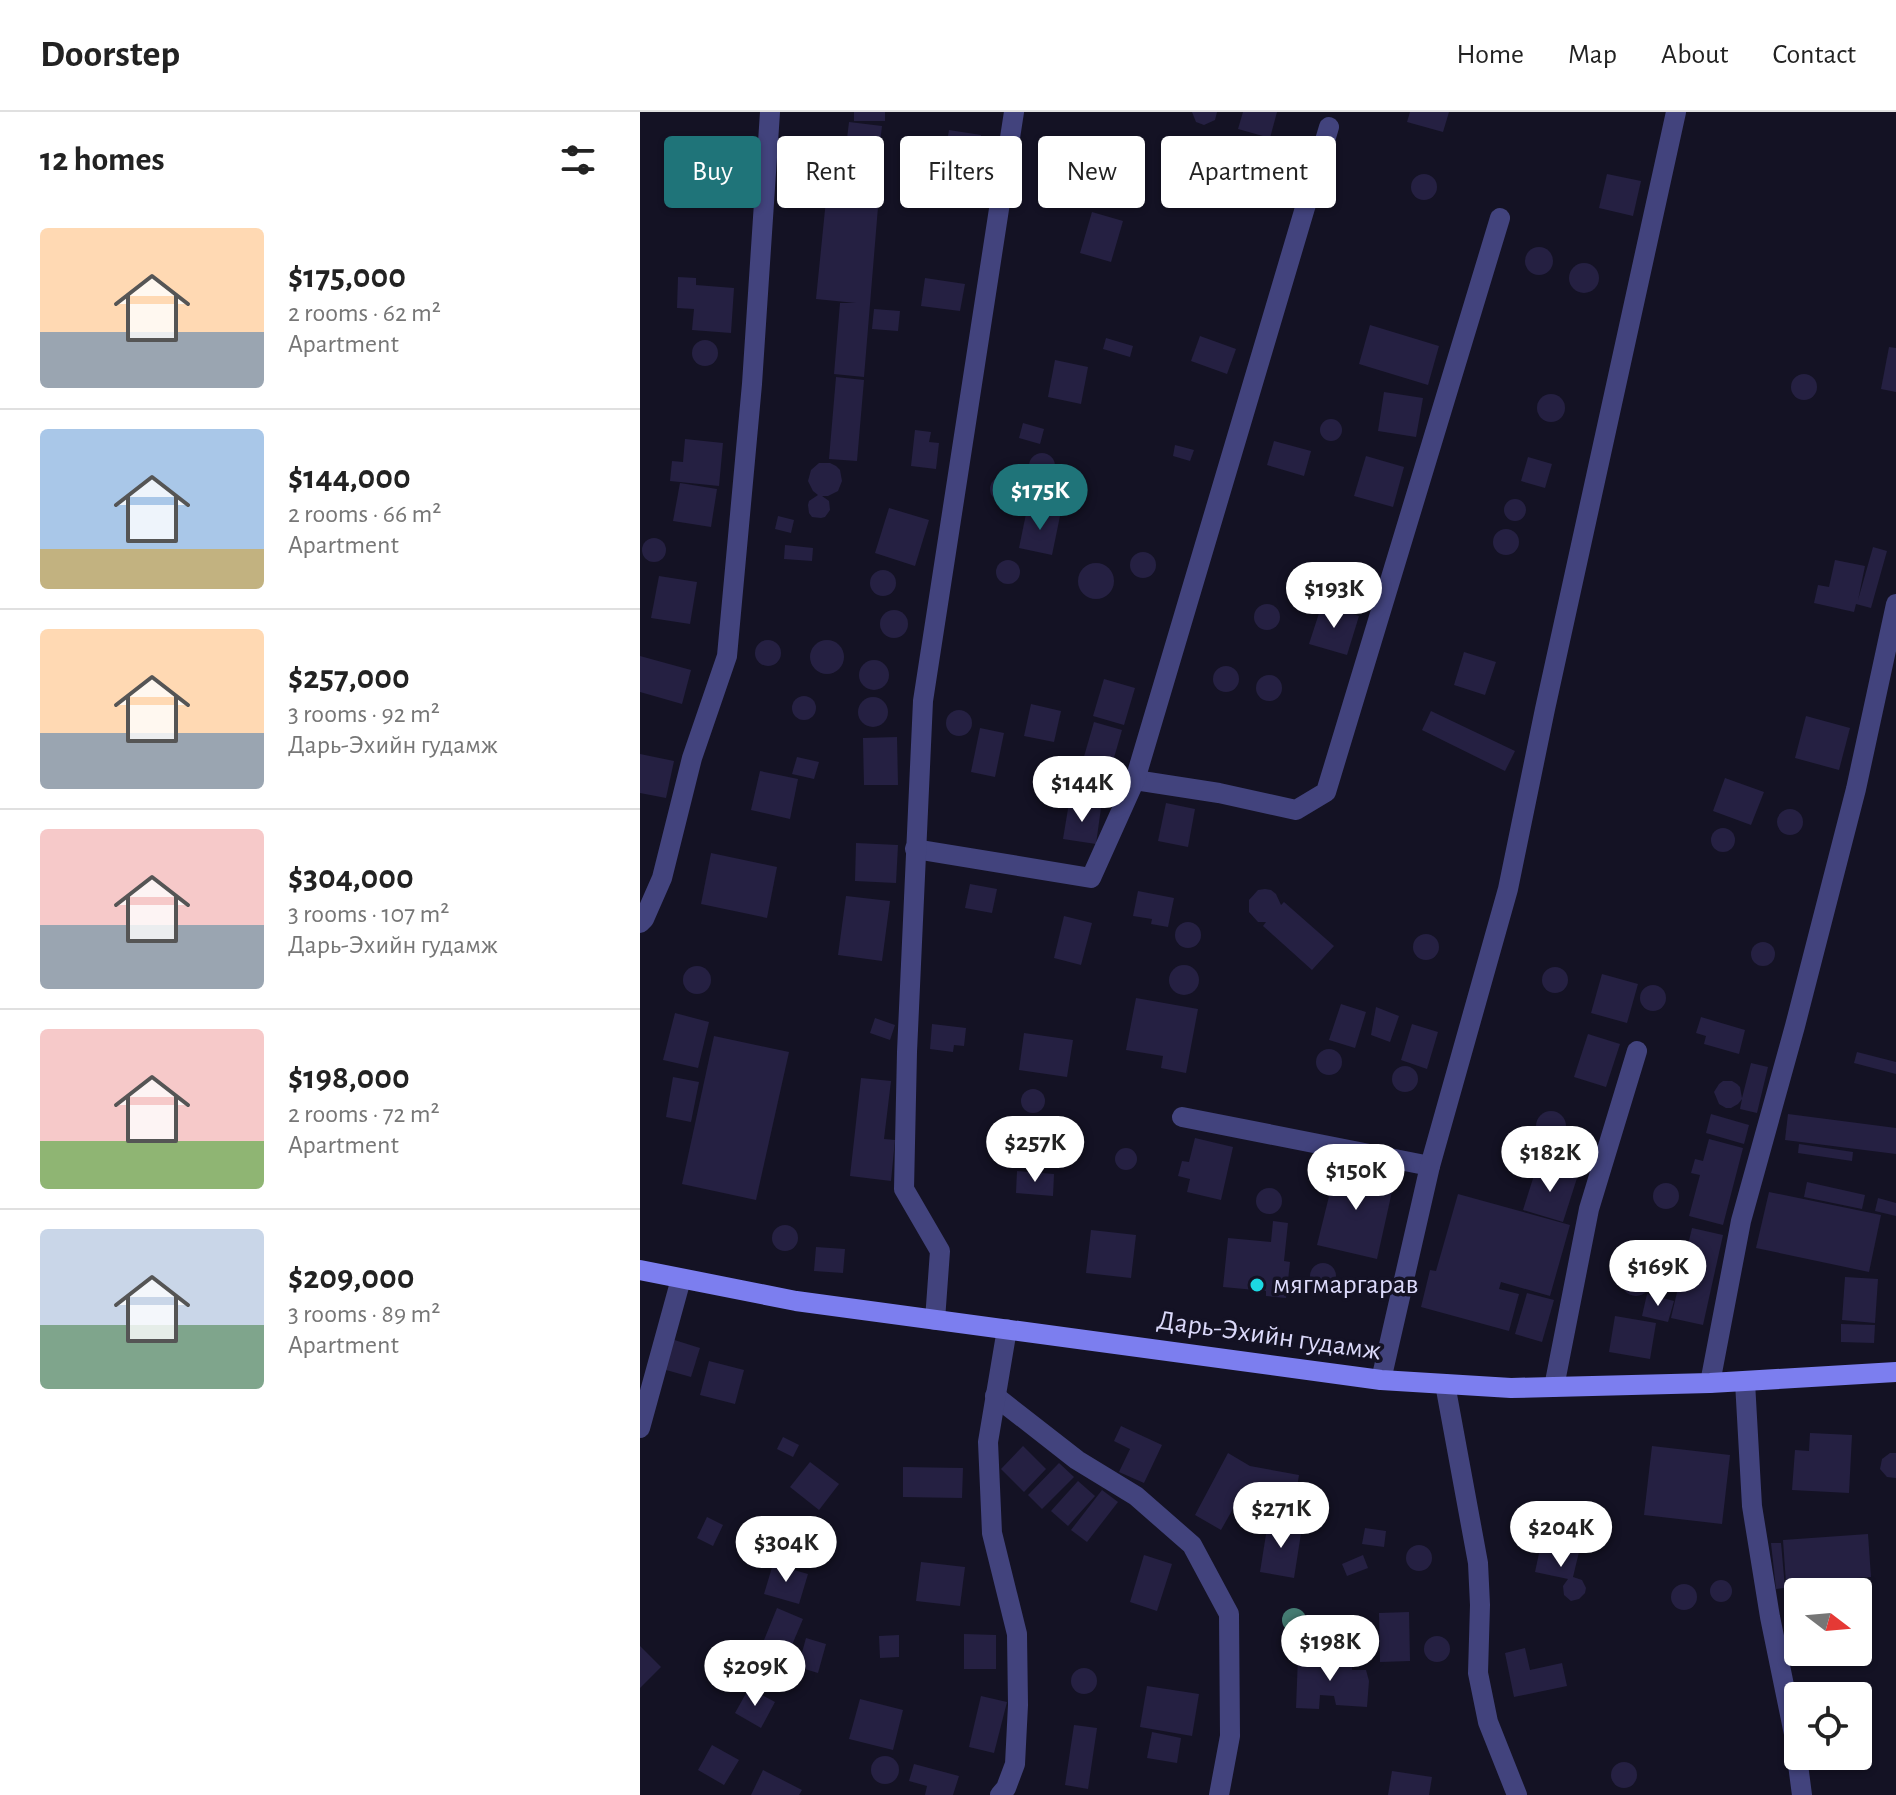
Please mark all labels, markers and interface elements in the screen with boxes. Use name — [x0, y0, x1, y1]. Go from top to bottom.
text: Doorstep — [40, 36, 180, 74]
text: Home — [1457, 41, 1524, 69]
text: Map — [1568, 41, 1617, 69]
text: About — [1661, 41, 1729, 69]
text: Contact — [1773, 41, 1856, 69]
chip: Buy — [664, 136, 761, 208]
chip: Rent — [777, 136, 884, 208]
chip: Filters — [900, 136, 1022, 208]
chip: New — [1038, 136, 1145, 208]
chip: Apartment — [1161, 136, 1336, 208]
icon: filters — [556, 138, 600, 182]
text: 12 homes — [40, 143, 165, 177]
icon: home — [104, 260, 200, 356]
text: $175,000 — [288, 260, 406, 294]
text: 2 rooms · 62 m² — [288, 300, 441, 326]
text: Apartment — [288, 331, 399, 357]
icon: home — [104, 461, 200, 557]
text: $144,000 — [288, 461, 411, 495]
pin: $175K — [984, 464, 1096, 532]
text: $175K — [1011, 477, 1069, 503]
text: 2 rooms · 66 m² — [288, 501, 441, 527]
text: Apartment — [288, 532, 399, 558]
pin: $193K — [1278, 562, 1390, 630]
text: $193K — [1304, 575, 1364, 601]
icon: home — [104, 661, 200, 757]
text: $257,000 — [288, 661, 410, 695]
text: 3 rooms · 92 m² — [288, 701, 440, 727]
text: Дарь-Эхийн гудамж — [288, 732, 498, 758]
pin: $144K — [1026, 756, 1138, 824]
text: $144K — [1051, 769, 1113, 795]
icon: home — [104, 861, 200, 957]
text: $304,000 — [288, 861, 414, 895]
text: 3 rooms · 107 m² — [288, 901, 449, 927]
text: Дарь-Эхийн гудамж — [288, 932, 498, 958]
icon: home — [104, 1061, 200, 1157]
text: $198,000 — [288, 1061, 410, 1095]
text: 2 rooms · 72 m² — [288, 1101, 440, 1127]
pin: $257K — [979, 1116, 1091, 1184]
pin: $182K — [1494, 1126, 1606, 1194]
text: $257K — [1004, 1129, 1066, 1155]
text: Apartment — [288, 1132, 399, 1158]
text: $182K — [1519, 1139, 1581, 1165]
pin: $150K — [1300, 1144, 1412, 1212]
text: $150K — [1325, 1157, 1387, 1183]
pin: $169K — [1602, 1240, 1714, 1308]
text: $169K — [1627, 1253, 1689, 1279]
icon: home — [104, 1261, 200, 1357]
text: $209,000 — [288, 1261, 414, 1295]
place label: мягмаргарав — [1273, 1271, 1419, 1299]
marker: мягмаргарав — [1248, 1276, 1266, 1294]
text: 3 rooms · 89 m² — [288, 1301, 440, 1327]
street label: Дарь-Эхийн гудамж — [1155, 1306, 1383, 1366]
text: Apartment — [288, 1332, 399, 1358]
pin: $271K — [1225, 1482, 1337, 1550]
text: $271K — [1251, 1495, 1311, 1521]
pin: $204K — [1505, 1501, 1617, 1569]
text: $204K — [1528, 1514, 1594, 1540]
pin: $304K — [730, 1516, 842, 1584]
text: $304K — [754, 1529, 818, 1555]
north arrow — [1784, 1578, 1872, 1666]
map controls — [1784, 1578, 1872, 1770]
pin: $198K — [1274, 1615, 1386, 1683]
text: $198K — [1299, 1628, 1361, 1654]
pin: $209K — [699, 1640, 811, 1708]
text: $209K — [722, 1653, 788, 1679]
button: locate — [1784, 1682, 1872, 1770]

